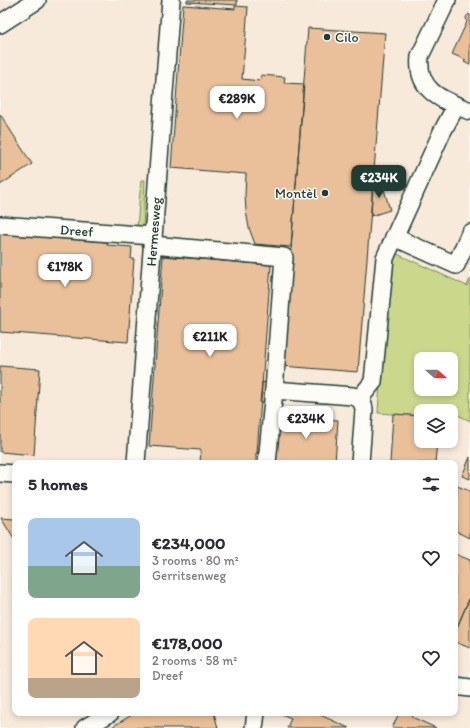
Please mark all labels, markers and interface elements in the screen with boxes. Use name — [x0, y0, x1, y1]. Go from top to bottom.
place label: Cilo — [335, 29, 359, 46]
marker: Cilo — [322, 32, 332, 42]
pin: €289K — [209, 86, 265, 120]
text: €289K — [219, 91, 255, 106]
pin: €234K — [351, 165, 407, 199]
text: €234K — [360, 170, 398, 185]
place label: Montèl — [275, 185, 317, 202]
marker: Montèl — [320, 188, 330, 198]
street label: Hermesweg — [142, 195, 165, 267]
street label: Dreef — [60, 221, 95, 240]
pin: €178K — [37, 254, 93, 288]
text: €178K — [47, 259, 83, 274]
pin: €211K — [182, 324, 238, 358]
text: €211K — [193, 329, 227, 344]
north arrow — [414, 352, 458, 396]
map controls — [414, 352, 458, 448]
button: layers — [414, 404, 458, 448]
pin: €234K — [278, 406, 334, 440]
text: €234K — [287, 411, 325, 426]
icon: filters — [420, 473, 442, 495]
text: 5 homes — [28, 474, 88, 494]
text: €234,000 — [152, 533, 226, 553]
icon: home — [60, 534, 108, 582]
icon: heart — [420, 547, 442, 569]
text: 3 rooms · 80 m² — [152, 553, 239, 568]
text: Gerritsenweg — [152, 568, 226, 583]
text: €178,000 — [152, 633, 223, 653]
icon: home — [60, 634, 108, 682]
icon: heart — [420, 647, 442, 669]
text: 2 rooms · 58 m² — [152, 653, 237, 668]
text: Dreef — [152, 668, 183, 683]

